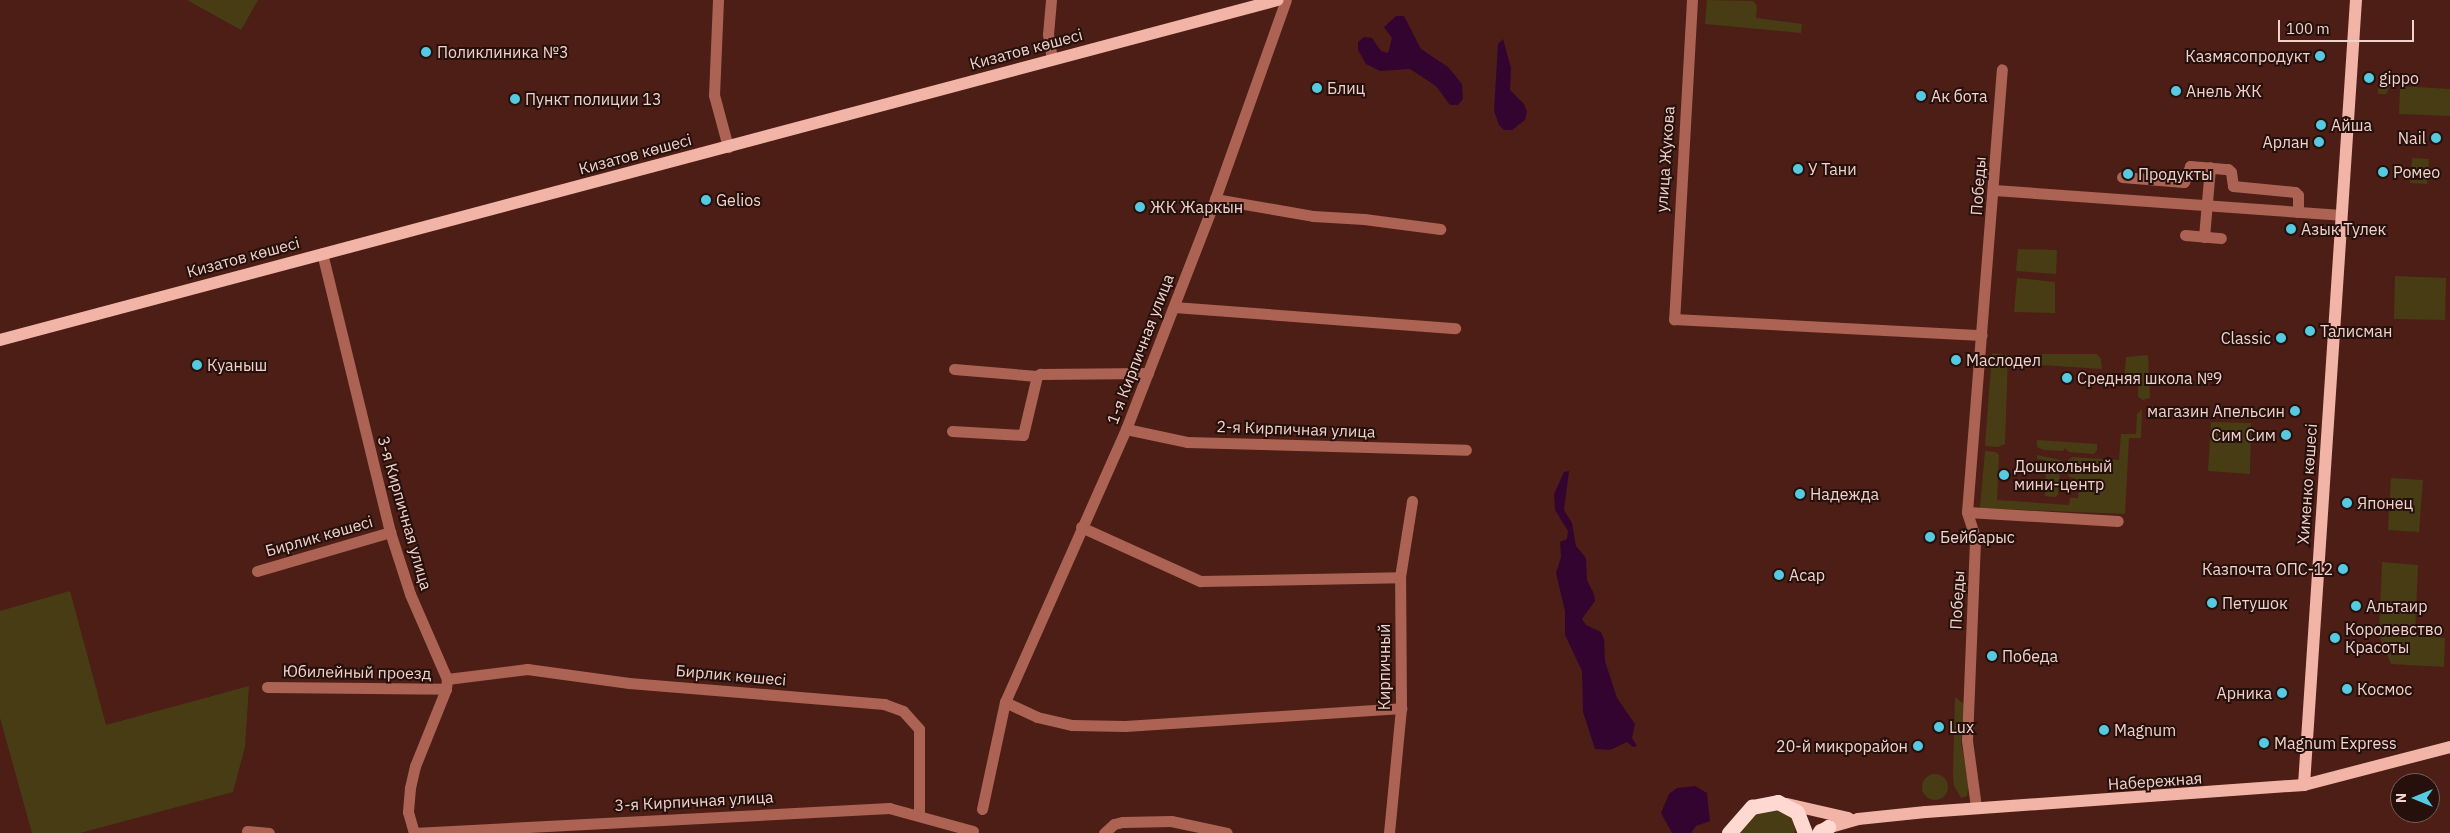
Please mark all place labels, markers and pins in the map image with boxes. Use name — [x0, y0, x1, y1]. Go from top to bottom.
place label: Поликлиника №3 — [437, 42, 568, 62]
marker: Поликлиника №3 — [419, 45, 433, 59]
place label: Казмясопродукт — [2185, 46, 2310, 66]
marker: Казмясопродукт — [2314, 50, 2326, 62]
place label: gippo — [2379, 68, 2419, 88]
marker: gippo — [2363, 72, 2375, 84]
place label: Блиц — [1327, 78, 1365, 98]
place label: Анель ЖК — [2186, 81, 2262, 101]
marker: Блиц — [1311, 82, 1323, 94]
marker: Анель ЖК — [2170, 85, 2182, 97]
place label: Ак бота — [1931, 86, 1987, 106]
place label: Пункт полиции 13 — [525, 89, 662, 109]
marker: Ак бота — [1915, 90, 1927, 102]
marker: Пункт полиции 13 — [509, 93, 521, 105]
place label: Айша — [2331, 115, 2372, 135]
marker: Айша — [2315, 119, 2327, 131]
place label: Nail — [2398, 128, 2426, 148]
place label: Арлан — [2263, 132, 2309, 152]
marker: Nail — [2430, 132, 2442, 144]
marker: Арлан — [2313, 136, 2325, 148]
place label: У Тани — [1808, 159, 1857, 179]
place label: Ромео — [2393, 162, 2440, 182]
marker: У Тани — [1792, 163, 1804, 175]
place label: Продукты — [2138, 164, 2213, 184]
marker: Ромео — [2377, 166, 2389, 178]
marker: Продукты — [2122, 168, 2134, 180]
place label: Gelios — [716, 190, 761, 210]
marker: Gelios — [700, 194, 712, 206]
place label: ЖК Жаркын — [1150, 197, 1243, 217]
marker: ЖК Жаркын — [1134, 201, 1146, 213]
place label: Азык Тулек — [2301, 219, 2386, 239]
marker: Азык Тулек — [2285, 223, 2297, 235]
place label: Талисман — [2320, 321, 2392, 341]
marker: Талисман — [2304, 325, 2316, 337]
place label: Classic — [2221, 328, 2271, 348]
marker: Classic — [2275, 332, 2287, 344]
place label: Маслодел — [1966, 350, 2041, 370]
marker: Маслодел — [1950, 354, 1962, 366]
place label: Куаныш — [207, 355, 267, 375]
marker: Куаныш — [191, 359, 203, 371]
place label: Средняя школа №9 — [2077, 368, 2222, 388]
marker: Средняя школа №9 — [2061, 372, 2073, 384]
place label: магазин Апельсин — [2147, 401, 2285, 421]
marker: магазин Апельсин — [2289, 405, 2301, 417]
place label: Сим Сим — [2211, 425, 2276, 445]
marker: Сим Сим — [2280, 429, 2292, 441]
place label: Дошкольный мини-центр — [2014, 456, 2112, 494]
marker: Дошкольный мини-центр — [1998, 469, 2010, 481]
place label: Надежда — [1810, 484, 1879, 504]
marker: Надежда — [1794, 488, 1806, 500]
place label: Японец — [2357, 493, 2413, 513]
marker: Японец — [2341, 497, 2353, 509]
place label: Бейбарыс — [1940, 527, 2015, 547]
marker: Бейбарыс — [1924, 531, 1936, 543]
place label: Казпочта ОПС-12 — [2202, 559, 2333, 579]
marker: Казпочта ОПС-12 — [2337, 563, 2349, 575]
place label: Асар — [1789, 565, 1825, 585]
marker: Асар — [1773, 569, 1785, 581]
place label: Петушок — [2222, 593, 2288, 613]
place label: Альтаир — [2366, 596, 2428, 616]
marker: Петушок — [2206, 597, 2218, 609]
marker: Альтаир — [2350, 600, 2362, 612]
place label: Королевство Красоты — [2345, 619, 2443, 657]
marker: Королевство Красоты — [2329, 632, 2341, 644]
place label: Победа — [2002, 646, 2058, 666]
marker: Победа — [1986, 650, 1998, 662]
place label: Космос — [2357, 679, 2412, 699]
place label: Арника — [2216, 683, 2272, 703]
marker: Космос — [2341, 683, 2353, 695]
marker: Арника — [2276, 687, 2288, 699]
place label: Lux — [1949, 717, 1974, 737]
place label: Magnum — [2114, 720, 2176, 740]
marker: Lux — [1933, 721, 1945, 733]
marker: Magnum — [2098, 724, 2110, 736]
place label: Magnum Express — [2274, 733, 2397, 753]
place label: 20-й микрорайон — [1776, 736, 1908, 756]
marker: Magnum Express — [2258, 737, 2270, 749]
marker: 20-й микрорайон — [1912, 740, 1924, 752]

